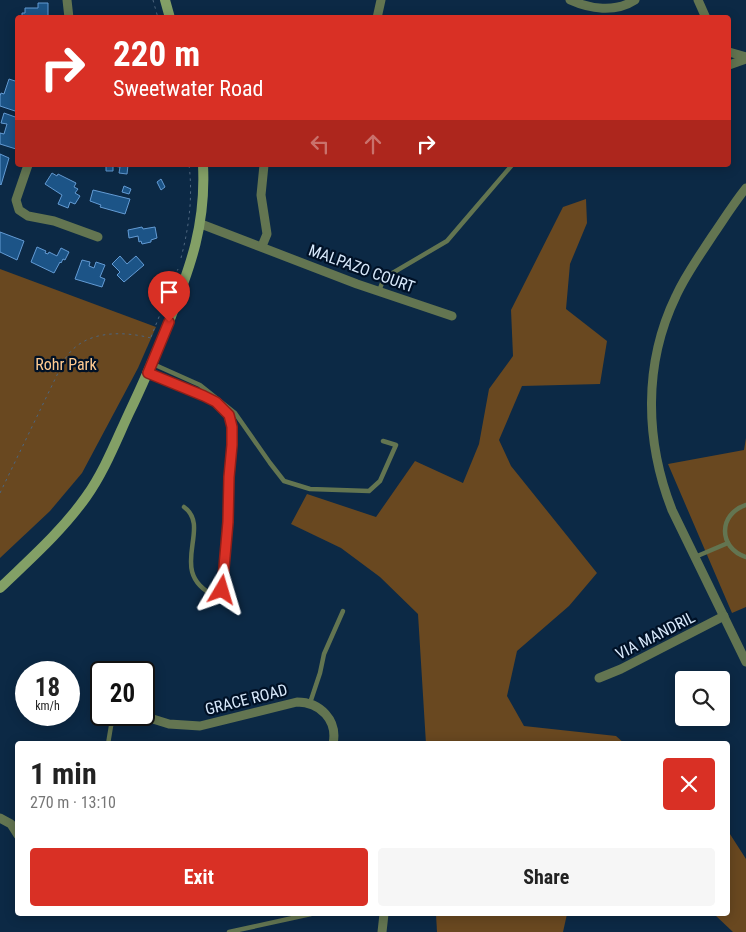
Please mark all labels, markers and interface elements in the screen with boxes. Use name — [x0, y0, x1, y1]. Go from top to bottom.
text: 220 m — [113, 34, 200, 75]
icon: right — [30, 35, 95, 100]
text: Sweetwater Road — [113, 76, 263, 101]
icon: left — [306, 130, 334, 158]
icon: ahead — [359, 130, 387, 158]
icon: right — [412, 130, 440, 158]
street label: MALPAZO COURT — [306, 240, 417, 296]
pin — [148, 271, 190, 322]
icon: arrive — [155, 278, 183, 306]
park label: Rohr Park — [35, 355, 97, 374]
position arrow — [195, 563, 247, 615]
street label: VIA MANDRIL — [612, 607, 698, 664]
speed limit sign: 20 — [90, 661, 155, 726]
map controls — [675, 671, 730, 726]
button: search — [675, 671, 730, 726]
text: 18 — [35, 673, 60, 702]
street label: GRACE ROAD — [203, 680, 289, 719]
text: km/h — [35, 699, 60, 713]
text: 1 min — [30, 756, 97, 791]
button: close — [663, 758, 715, 810]
text: 270 m · 13:10 — [30, 793, 116, 812]
button: Exit — [30, 848, 368, 906]
button: Share — [378, 848, 715, 906]

